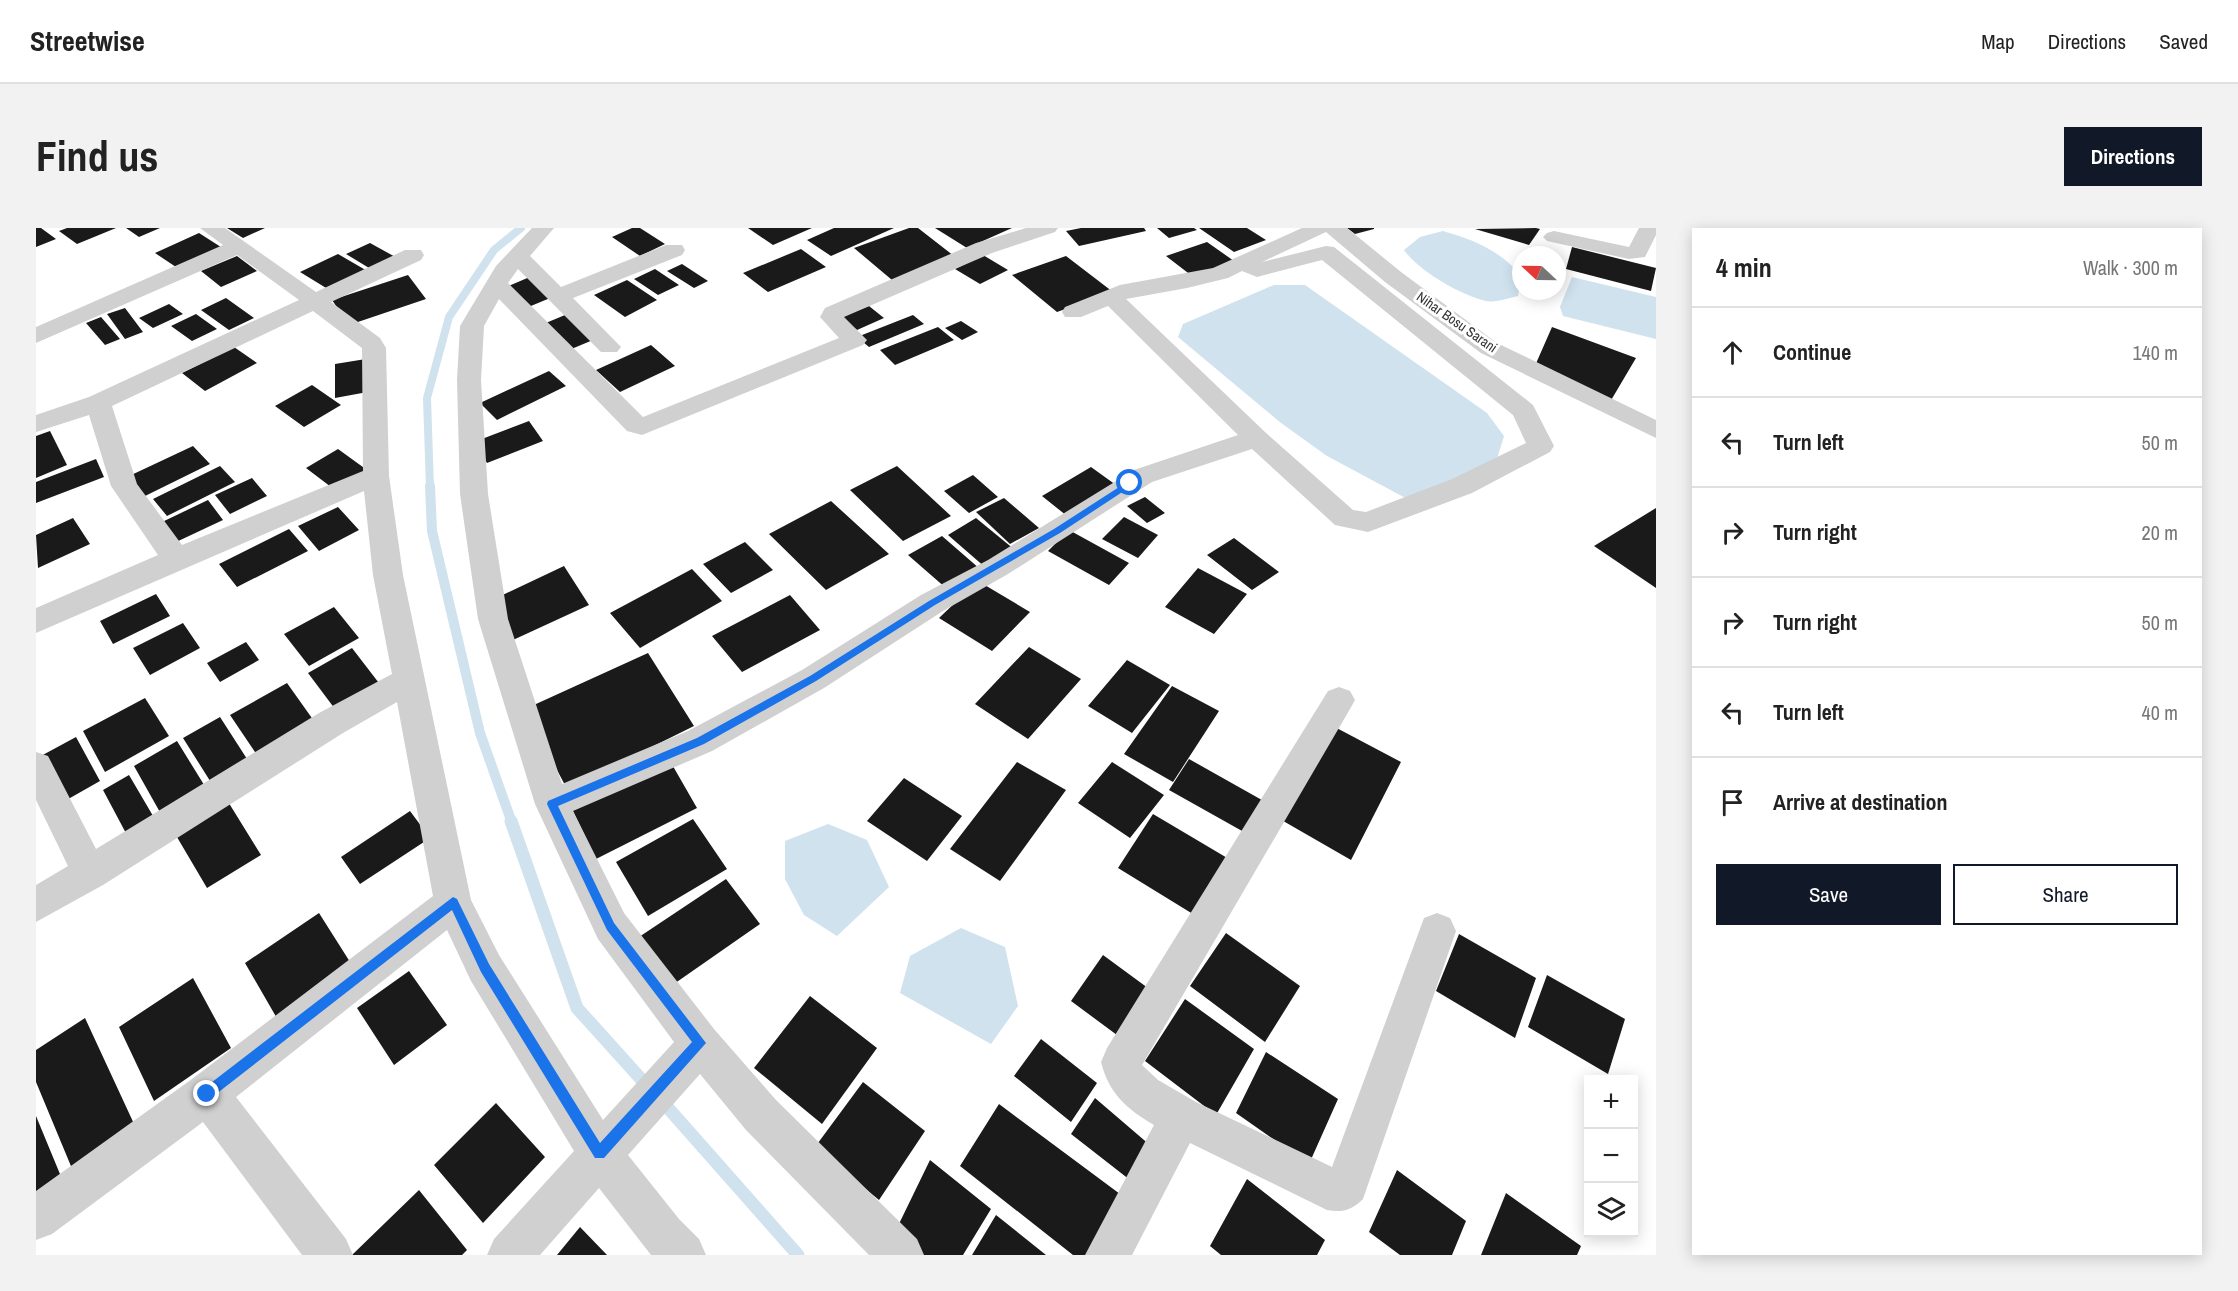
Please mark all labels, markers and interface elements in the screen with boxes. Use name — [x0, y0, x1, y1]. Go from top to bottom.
text: Streetwise — [30, 22, 145, 60]
text: Map — [1981, 27, 2015, 56]
text: Directions — [2048, 27, 2126, 56]
text: Saved — [2159, 27, 2208, 56]
button: Directions — [2064, 127, 2202, 186]
text: Find us — [36, 128, 158, 184]
north arrow — [1512, 246, 1566, 300]
text: 4 min — [1716, 250, 1772, 285]
text: Walk · 300 m — [2083, 254, 2178, 281]
street label: Nihar Bosu Sarani — [1413, 288, 1501, 356]
icon: ahead — [1716, 336, 1749, 369]
text: Continue — [1773, 337, 1851, 367]
text: 140 m — [2132, 339, 2178, 366]
icon: left — [1716, 426, 1749, 459]
text: Turn left — [1773, 427, 1844, 457]
text: 50 m — [2142, 429, 2178, 456]
route start — [1116, 469, 1142, 495]
icon: right — [1716, 516, 1749, 549]
text: Turn right — [1773, 517, 1857, 547]
text: 20 m — [2142, 519, 2178, 546]
icon: right — [1716, 606, 1749, 639]
text: Turn right — [1773, 607, 1857, 637]
text: 50 m — [2142, 609, 2178, 636]
icon: left — [1716, 696, 1749, 729]
text: Turn left — [1773, 697, 1844, 727]
text: 40 m — [2142, 699, 2178, 726]
icon: arrive — [1716, 786, 1749, 819]
text: Arrive at destination — [1773, 787, 1947, 817]
button: Save — [1716, 864, 1941, 925]
button: Share — [1953, 864, 2178, 925]
map controls — [1584, 1075, 1638, 1237]
button: + — [1584, 1075, 1638, 1129]
route end — [193, 1080, 219, 1106]
button: − — [1584, 1129, 1638, 1183]
button: layers — [1584, 1183, 1638, 1237]

